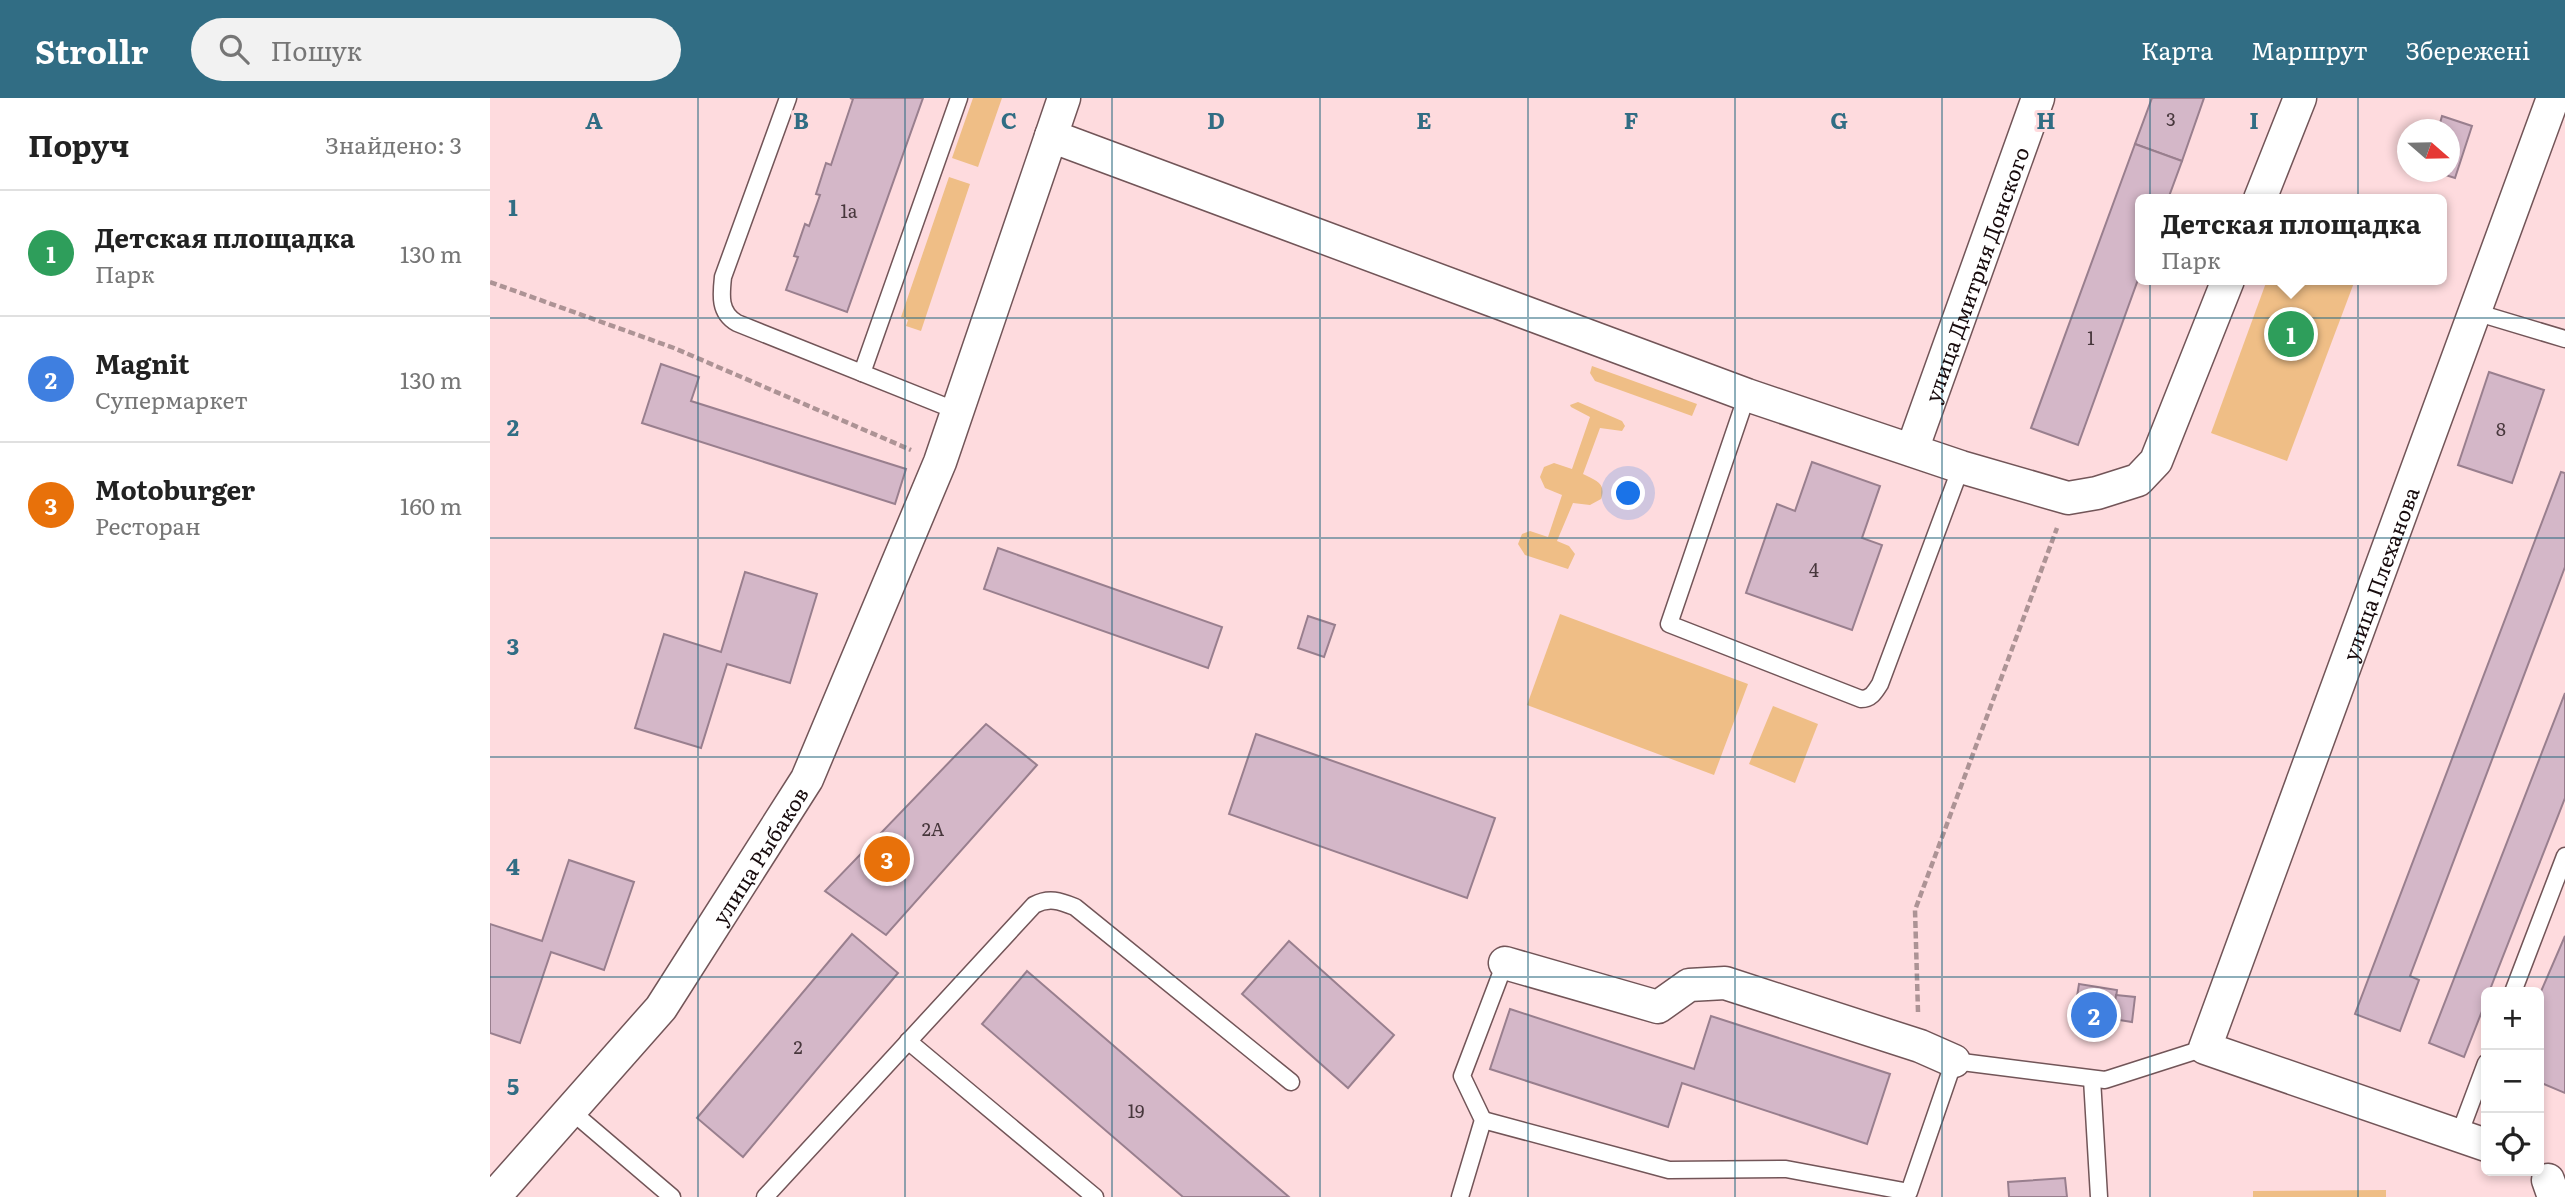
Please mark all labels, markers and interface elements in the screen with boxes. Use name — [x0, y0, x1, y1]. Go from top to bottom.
search box — [191, 18, 681, 81]
text: Strollr — [35, 25, 149, 74]
icon: search — [215, 30, 253, 68]
text: Пошук — [271, 30, 362, 69]
text: Карта — [2141, 32, 2213, 67]
text: Маршрут — [2251, 32, 2368, 67]
text: Збережені — [2406, 32, 2530, 67]
text: A — [585, 102, 603, 136]
text: B — [793, 102, 809, 136]
text: C — [1001, 102, 1017, 136]
text: D — [1207, 102, 1225, 136]
text: E — [1416, 102, 1432, 136]
text: F — [1624, 102, 1639, 136]
text: G — [1830, 102, 1848, 136]
text: H — [2036, 102, 2056, 136]
text: I — [2249, 102, 2259, 136]
house number: 3 — [2166, 105, 2176, 132]
north arrow — [2397, 119, 2460, 182]
text: Поруч — [28, 122, 129, 166]
text: Знайдено: 3 — [325, 127, 462, 161]
street label: улица Дмитрия Донского — [1915, 142, 2035, 406]
text: 1 — [508, 189, 518, 223]
popup — [2135, 194, 2447, 285]
house number: 1а — [840, 197, 858, 224]
text: Детская площадка — [2161, 203, 2421, 242]
text: Детская площадка — [95, 217, 355, 256]
text: 1 — [46, 236, 56, 270]
text: 130 m — [400, 236, 462, 270]
text: Парк — [2161, 242, 2221, 276]
text: Парк — [95, 256, 155, 290]
pin: 1 — [2268, 308, 2314, 360]
house number: 1 — [2087, 324, 2095, 351]
text: Magnit — [95, 343, 190, 382]
text: 2 — [45, 362, 57, 396]
text: 130 m — [400, 362, 462, 396]
text: Супермаркет — [95, 382, 248, 416]
text: 2 — [507, 409, 519, 443]
house number: 8 — [2496, 415, 2506, 442]
text: Motoburger — [95, 469, 255, 508]
your location — [1611, 476, 1645, 510]
street label: улица Плеханова — [2333, 481, 2425, 665]
text: 3 — [45, 488, 57, 522]
text: 160 m — [400, 488, 462, 522]
text: Ресторан — [95, 508, 201, 542]
house number: 4 — [1809, 556, 1819, 583]
text: 3 — [507, 628, 519, 662]
street label: улица Рыбаков — [703, 780, 814, 930]
house number: 2А — [922, 815, 944, 842]
pin: 3 — [864, 833, 910, 885]
text: 4 — [506, 848, 520, 882]
map controls — [2481, 987, 2544, 1176]
button: + — [2481, 987, 2544, 1050]
pin: 2 — [2071, 989, 2117, 1041]
house number: 2 — [793, 1033, 803, 1060]
button: − — [2481, 1050, 2544, 1113]
text: 5 — [507, 1068, 519, 1102]
house number: 19 — [1128, 1097, 1144, 1124]
button: locate — [2481, 1113, 2544, 1176]

